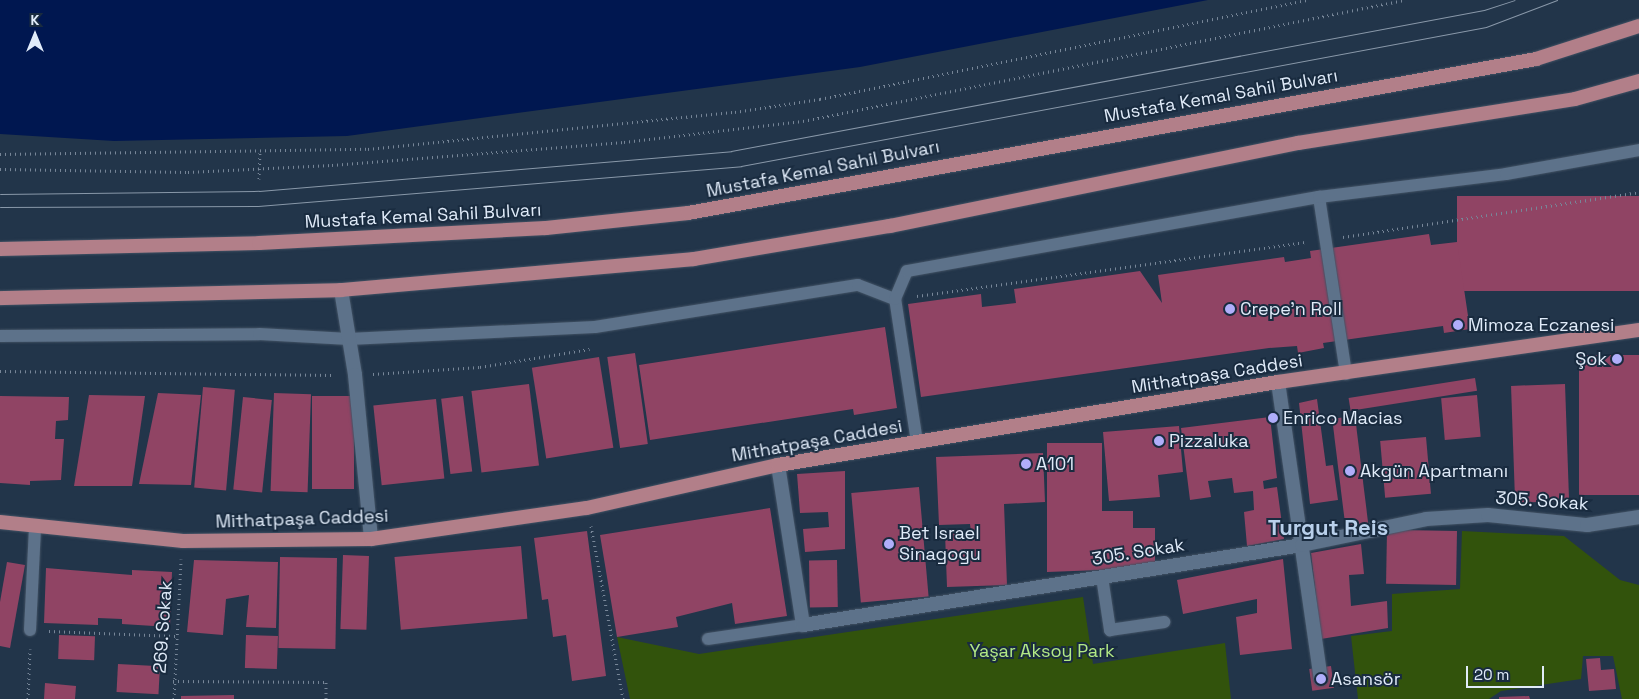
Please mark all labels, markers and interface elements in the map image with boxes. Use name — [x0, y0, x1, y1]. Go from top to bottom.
north arrow — [10, 10, 60, 60]
text: K — [31, 11, 39, 29]
street label: Mustafa Kemal Sahil Bulvarı — [1102, 65, 1340, 127]
street label: Mustafa Kemal Sahil Bulvarı — [705, 136, 941, 202]
street label: Mustafa Kemal Sahil Bulvarı — [304, 199, 542, 233]
place label: Crepe'n Roll — [1240, 298, 1342, 320]
marker: Crepe'n Roll — [1224, 303, 1236, 315]
place label: Mimoza Eczanesi — [1468, 314, 1614, 336]
marker: Mimoza Eczanesi — [1452, 319, 1464, 331]
place label: Şok — [1575, 348, 1607, 370]
street label: Mithatpaşa Caddesi — [1130, 350, 1304, 398]
marker: Şok — [1611, 353, 1623, 365]
place label: Enrico Macias — [1283, 407, 1402, 429]
marker: Enrico Macias — [1267, 412, 1279, 424]
street label: Mithatpaşa Caddesi — [730, 415, 904, 467]
place label: Pizzaluka — [1169, 430, 1249, 452]
marker: Pizzaluka — [1153, 435, 1165, 447]
place label: A101 — [1036, 453, 1074, 475]
marker: A101 — [1020, 458, 1032, 470]
place label: Akgün Apartmanı — [1360, 460, 1508, 482]
marker: Akgün Apartmanı — [1344, 465, 1356, 477]
street label: 305. Sokak — [1494, 487, 1590, 515]
street label: Mithatpaşa Caddesi — [215, 505, 389, 533]
district label: Turgut Reis — [1268, 515, 1388, 541]
place label: Bet Israel Sinagogu — [899, 523, 981, 566]
street label: 305. Sokak — [1090, 534, 1186, 570]
marker: Bet Israel Sinagogu — [883, 538, 895, 550]
street label: 269. Sokak — [149, 580, 177, 674]
park label: Yaşar Aksoy Park — [969, 640, 1115, 662]
scale bar — [1469, 656, 1546, 688]
text: 20 m — [1474, 665, 1509, 684]
place label: Asansör — [1331, 668, 1401, 690]
marker: Asansör — [1315, 673, 1327, 685]

